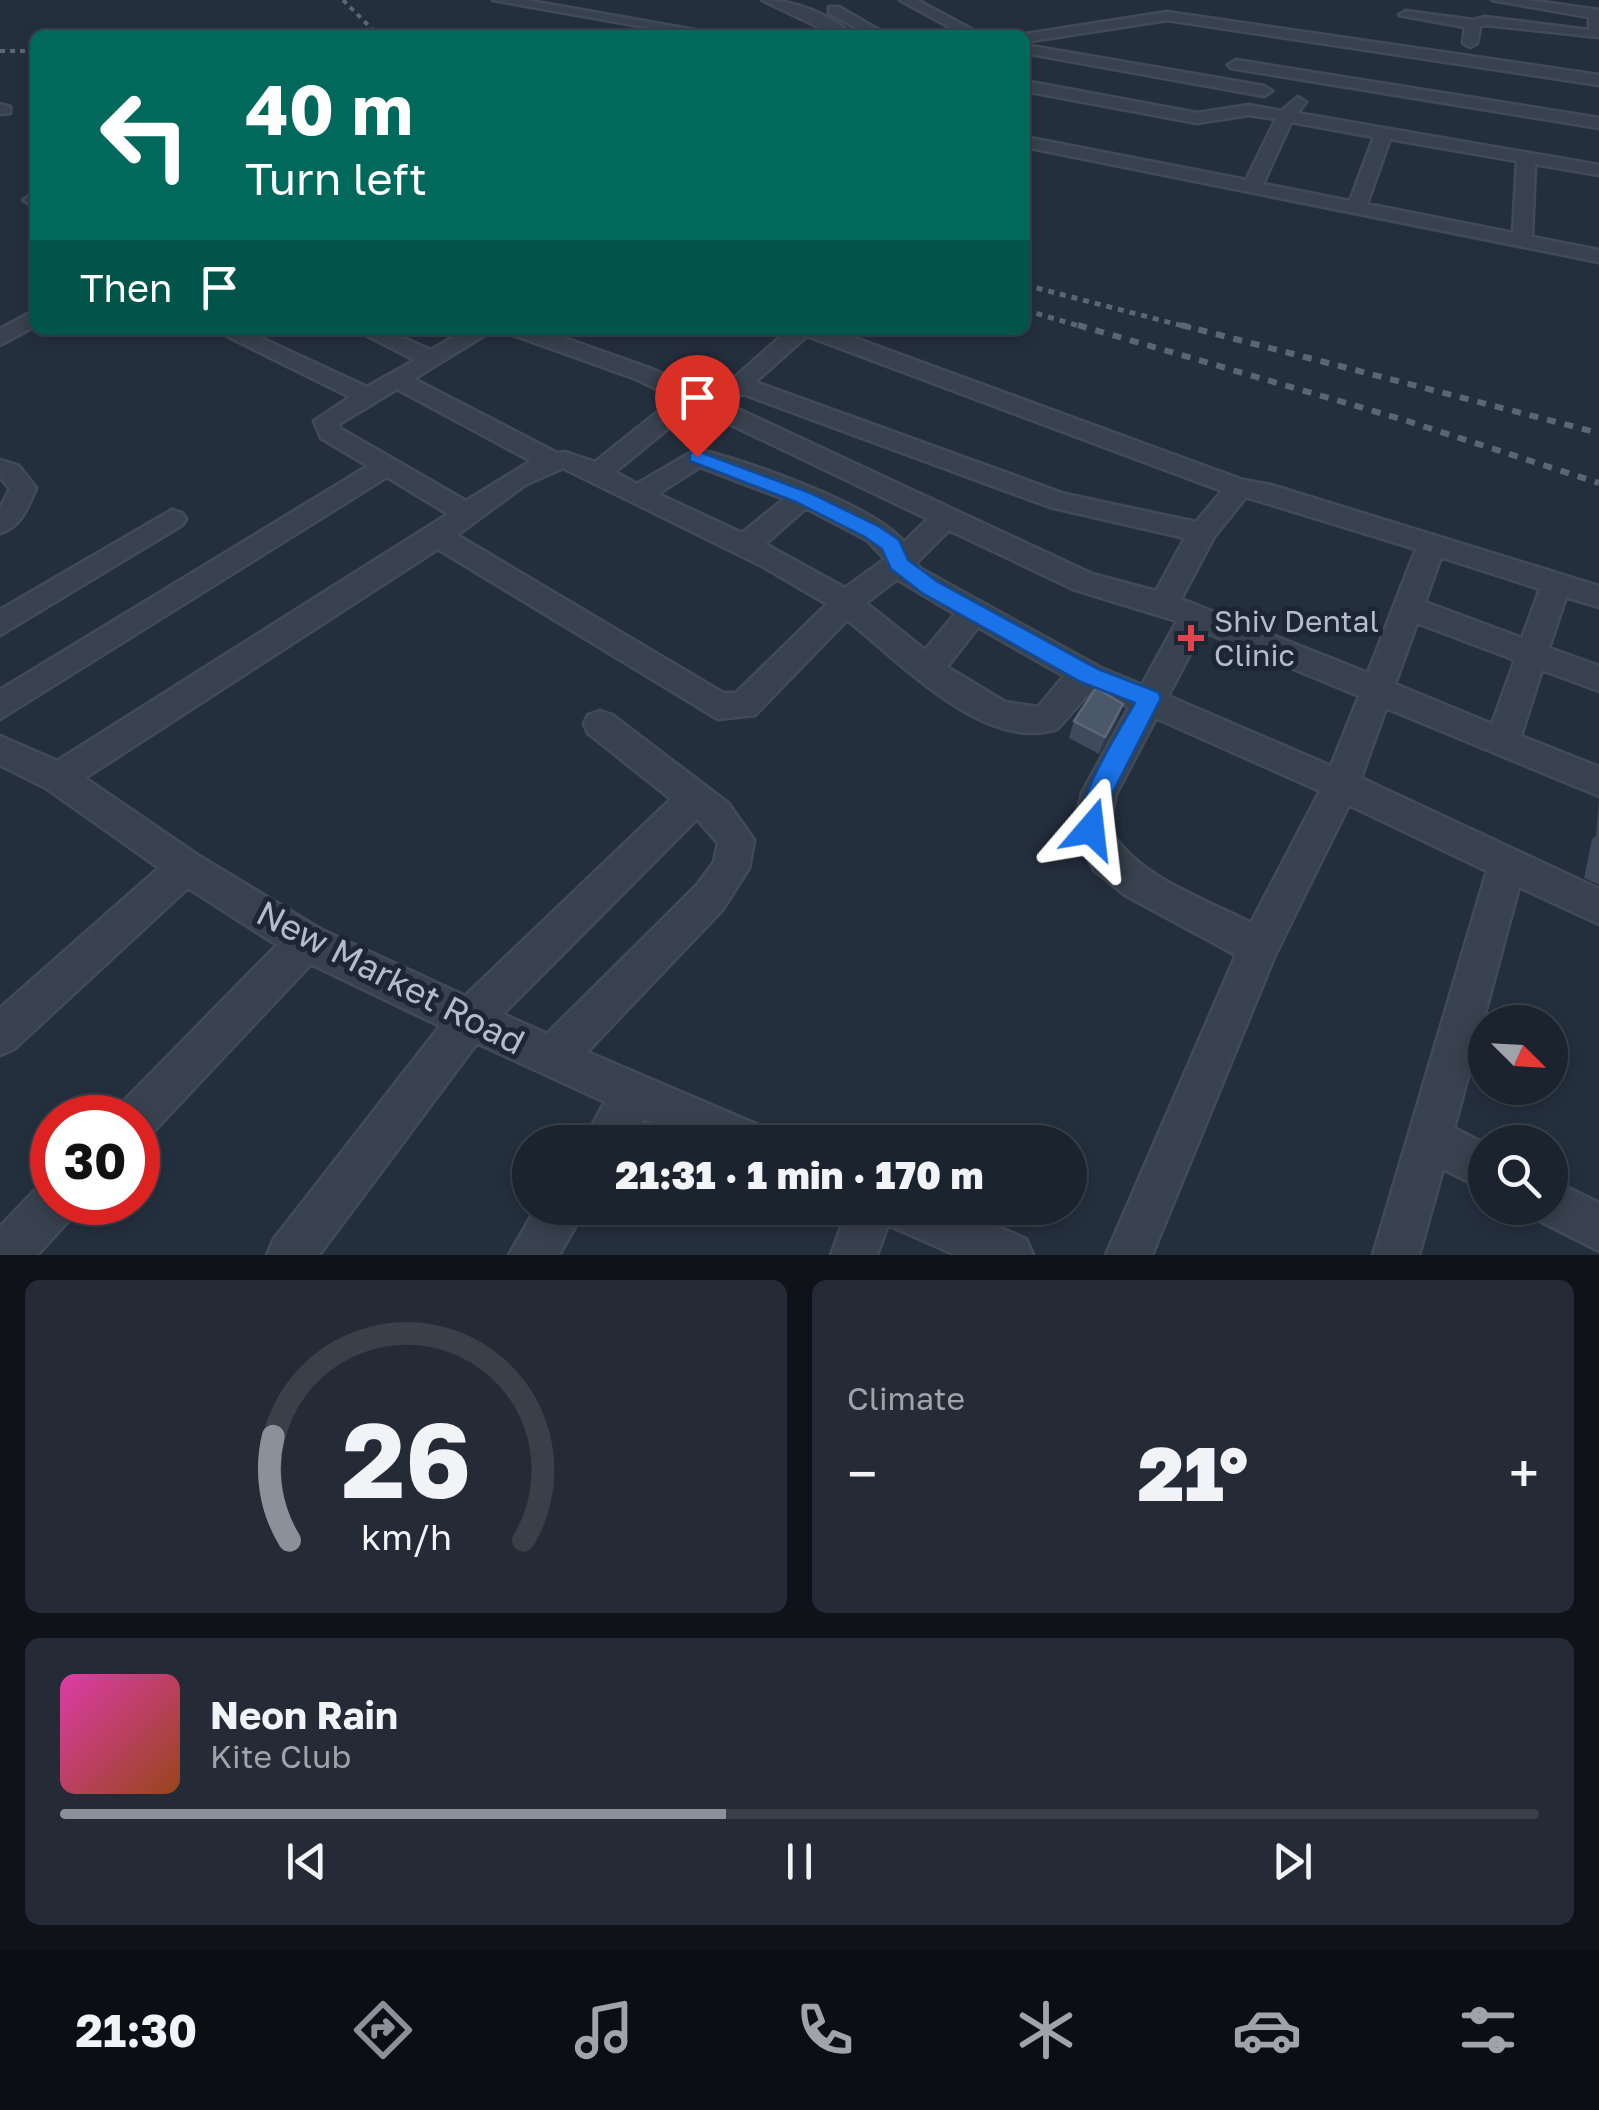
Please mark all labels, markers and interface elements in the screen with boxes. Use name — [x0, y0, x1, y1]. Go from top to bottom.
text: 40 m — [245, 66, 413, 150]
icon: left — [80, 70, 210, 200]
text: Turn left — [245, 151, 427, 205]
icon: arrive — [192, 260, 247, 315]
text: Then — [80, 265, 172, 310]
pin — [655, 355, 740, 458]
icon: arrive — [670, 370, 725, 425]
place label: Shiv Dental Clinic — [1214, 603, 1379, 673]
marker: Shiv Dental Clinic — [1178, 625, 1204, 651]
position arrow — [1039, 777, 1143, 881]
street label: New Market Road — [250, 891, 532, 1063]
north arrow — [1468, 1005, 1568, 1105]
map controls — [1468, 1005, 1568, 1225]
speed limit sign: 30 — [30, 1095, 160, 1225]
button: search — [1468, 1125, 1568, 1225]
text: 21:31 · 1 min · 170 m — [615, 1152, 984, 1197]
text: Climate — [847, 1379, 965, 1417]
text: 26 — [341, 1396, 471, 1521]
text: 21° — [1138, 1427, 1248, 1518]
text: − — [847, 1440, 877, 1506]
text: + — [1509, 1440, 1539, 1506]
text: km/h — [361, 1515, 451, 1558]
text: Neon Rain — [210, 1692, 398, 1737]
text: Kite Club — [210, 1737, 351, 1775]
icon: previous — [279, 1834, 334, 1889]
icon: pause — [772, 1834, 827, 1889]
icon: next — [1265, 1834, 1320, 1889]
icon: directions — [348, 1995, 418, 2065]
icon: music — [569, 1995, 639, 2065]
icon: phone — [790, 1995, 860, 2065]
icon: climate — [1011, 1995, 1081, 2065]
icon: car — [1232, 1995, 1302, 2065]
icon: filters — [1453, 1995, 1523, 2065]
text: 21:30 — [76, 2003, 197, 2057]

